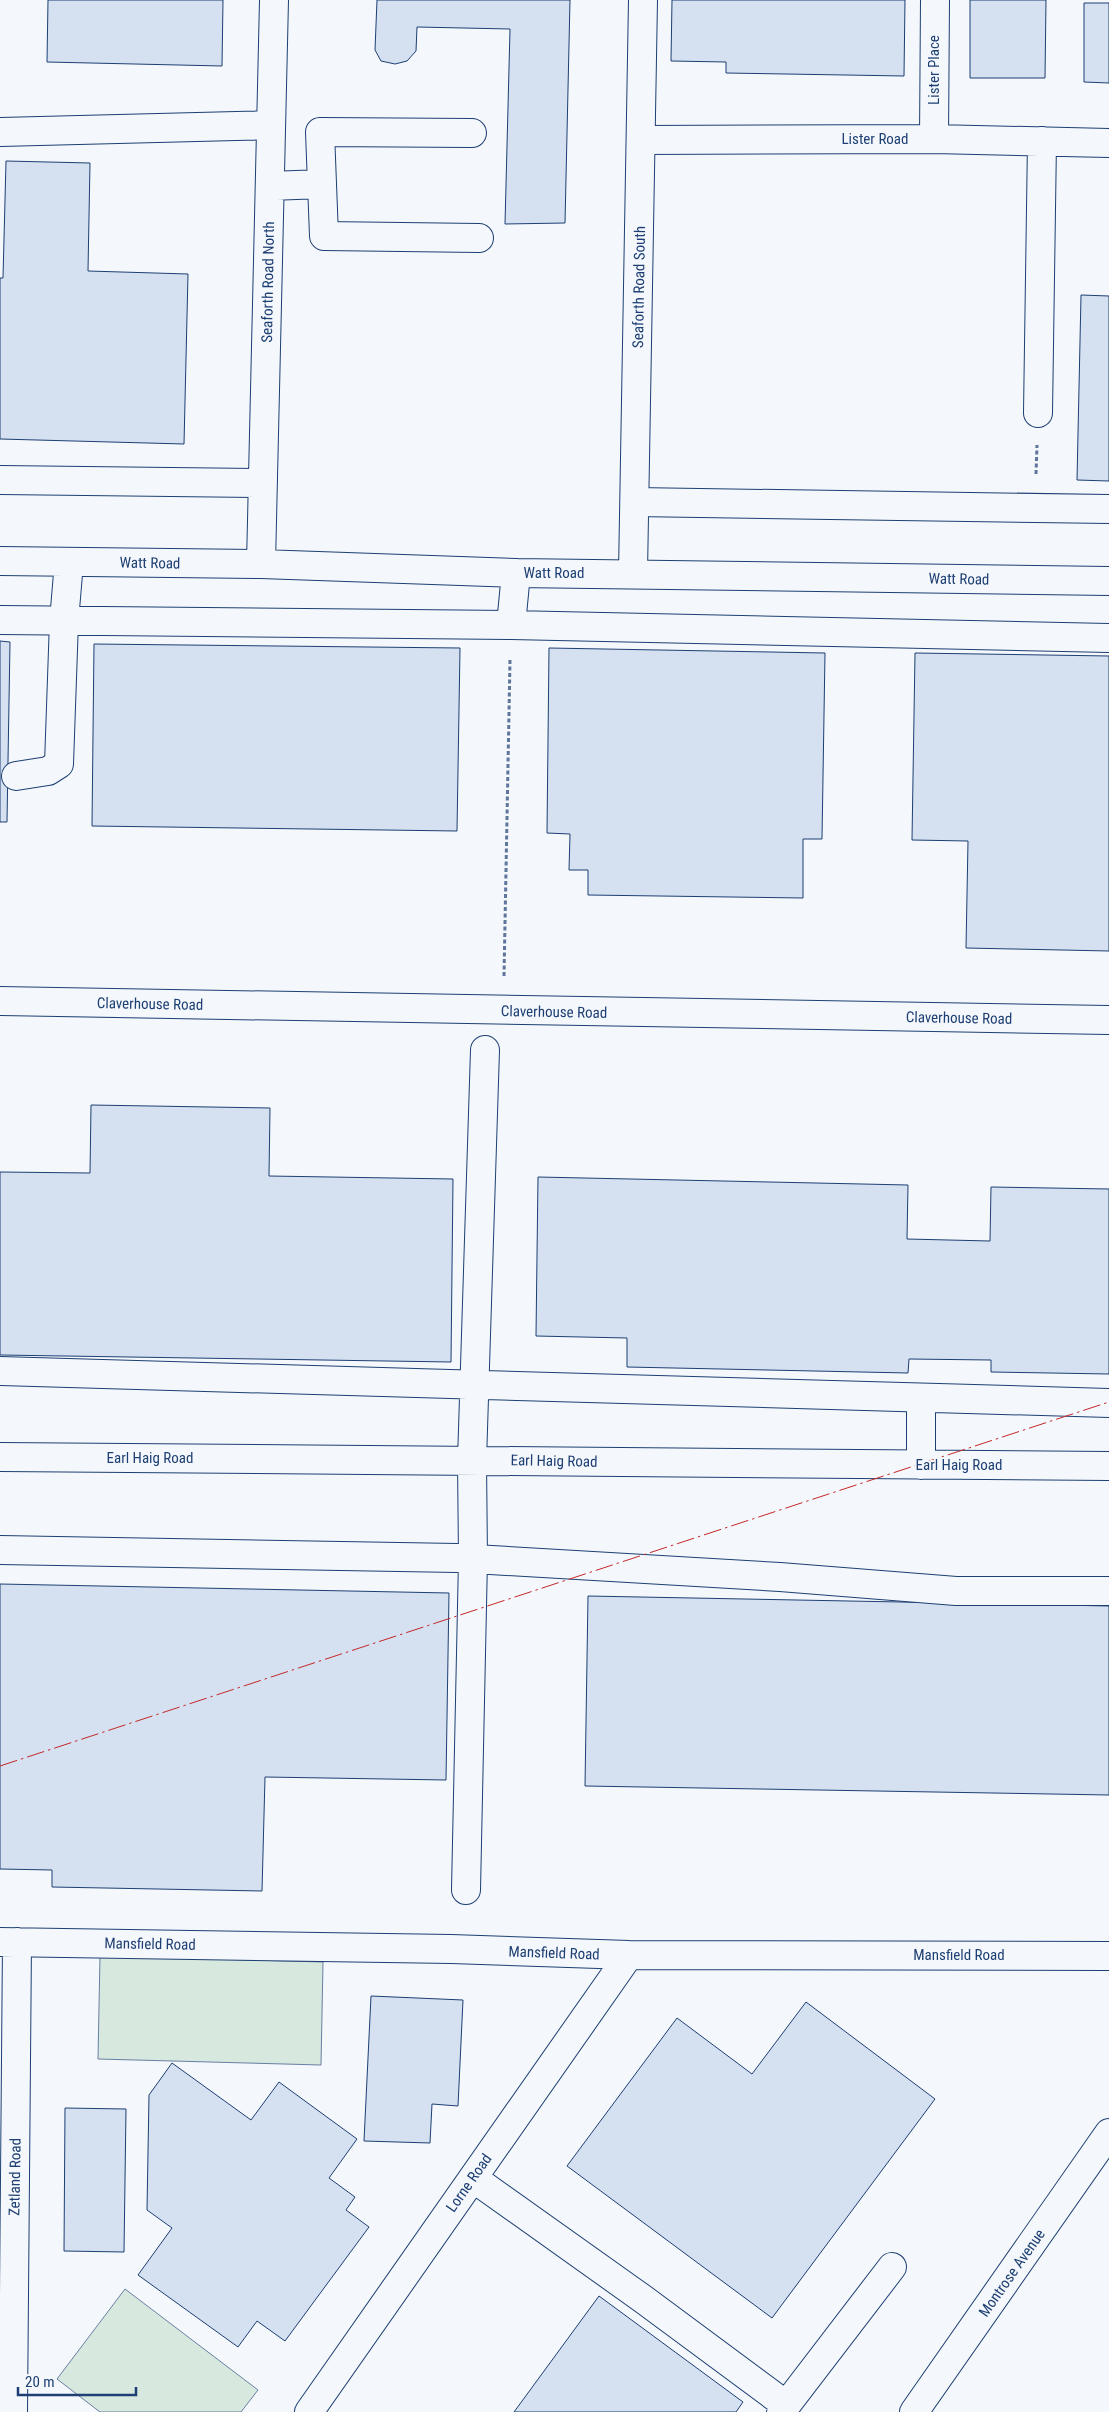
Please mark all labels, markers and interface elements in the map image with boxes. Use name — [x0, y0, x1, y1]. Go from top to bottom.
street label: Lister Place — [925, 35, 943, 105]
street label: Lister Road — [841, 130, 909, 148]
street label: Seaforth Road North — [258, 221, 278, 343]
street label: Seaforth Road South — [629, 226, 649, 348]
street label: Watt Road — [119, 553, 181, 573]
street label: Watt Road — [524, 564, 584, 582]
street label: Watt Road — [928, 569, 990, 589]
street label: Claverhouse Road — [97, 994, 203, 1014]
street label: Claverhouse Road — [501, 1002, 607, 1022]
street label: Claverhouse Road — [906, 1008, 1012, 1028]
street label: Earl Haig Road — [107, 1449, 193, 1467]
street label: Earl Haig Road — [510, 1451, 598, 1471]
street label: Earl Haig Road — [916, 1456, 1002, 1474]
street label: Mansfield Road — [104, 1934, 196, 1954]
street label: Mansfield Road — [508, 1942, 600, 1964]
street label: Mansfield Road — [913, 1946, 1005, 1964]
street label: Zetland Road — [5, 2138, 25, 2216]
street label: Lorne Road — [442, 2150, 496, 2216]
street label: Montrose Avenue — [975, 2226, 1049, 2320]
scale bar — [18, 2364, 135, 2396]
text: 20 m — [25, 2373, 55, 2391]

